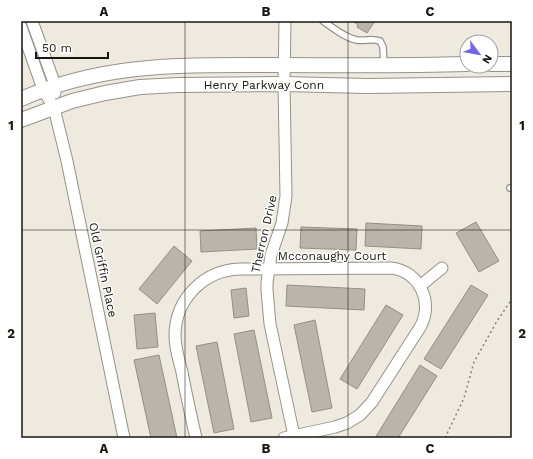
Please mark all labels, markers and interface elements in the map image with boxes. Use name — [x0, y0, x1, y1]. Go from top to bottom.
text: A — [100, 4, 109, 19]
text: B — [262, 4, 271, 19]
text: C — [426, 4, 435, 19]
scale bar — [36, 34, 108, 60]
north arrow — [459, 34, 499, 74]
text: 50 m — [42, 41, 72, 55]
text: N — [479, 52, 495, 66]
street label: Henry Parkway Conn — [204, 78, 324, 92]
text: 1 — [8, 118, 14, 133]
text: 1 — [519, 118, 525, 133]
street label: Therron Drive — [248, 194, 280, 274]
street label: Old Griffin Place — [86, 221, 120, 319]
street label: Mcconaughy Court — [278, 249, 386, 263]
text: 2 — [7, 326, 15, 341]
text: 2 — [518, 326, 526, 341]
text: A — [100, 441, 109, 456]
text: B — [262, 441, 271, 456]
text: C — [426, 441, 435, 456]

